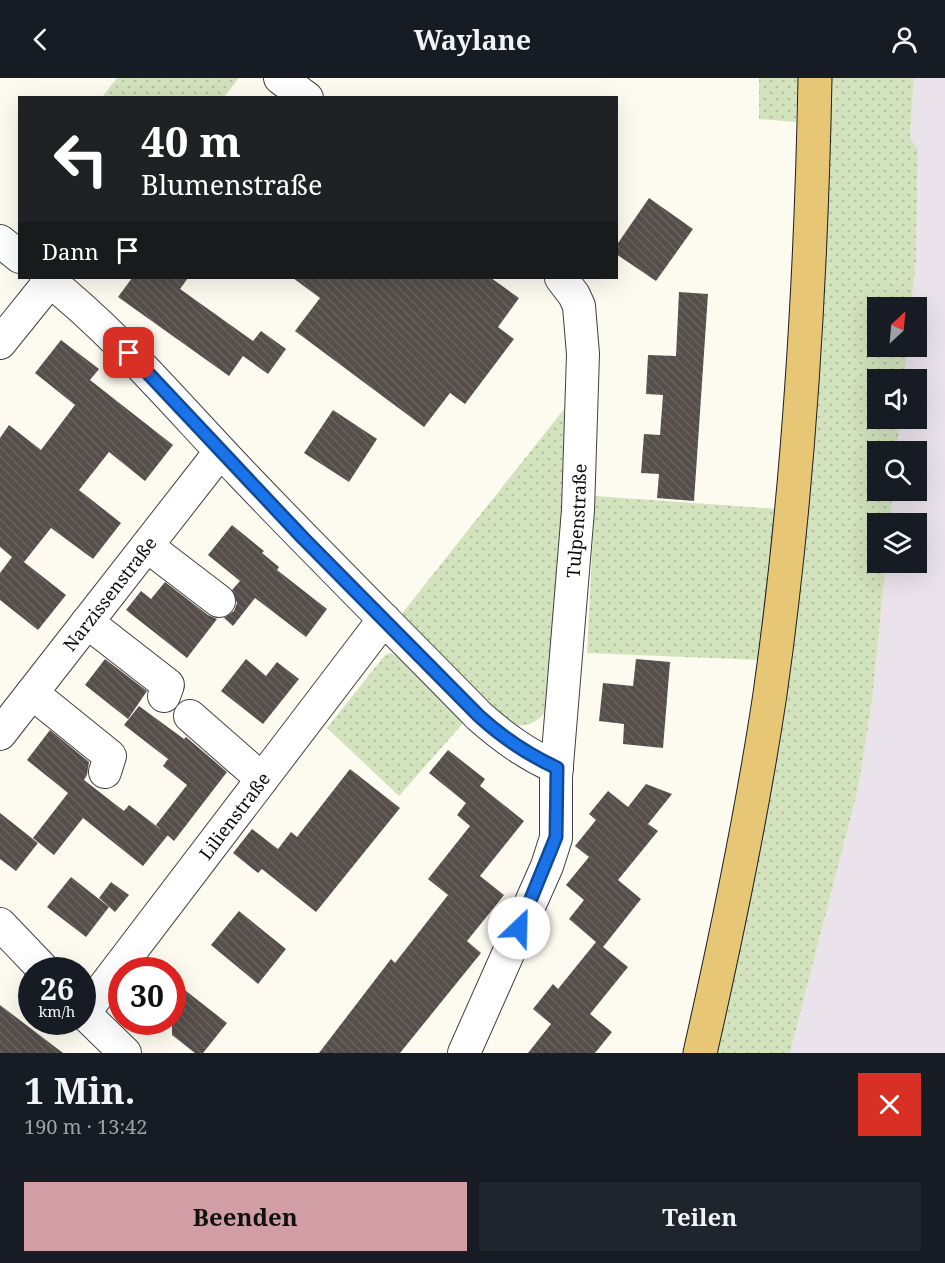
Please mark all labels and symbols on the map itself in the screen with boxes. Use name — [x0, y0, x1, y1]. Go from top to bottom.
north arrow — [867, 297, 927, 357]
pin — [103, 327, 154, 378]
street label: Tulpenstraße — [560, 463, 591, 579]
street label: Narzissenstraße — [57, 532, 162, 656]
street label: Lilienstraße — [193, 767, 275, 864]
position arrow — [487, 896, 551, 960]
speed limit sign: 30 — [108, 957, 186, 1035]

